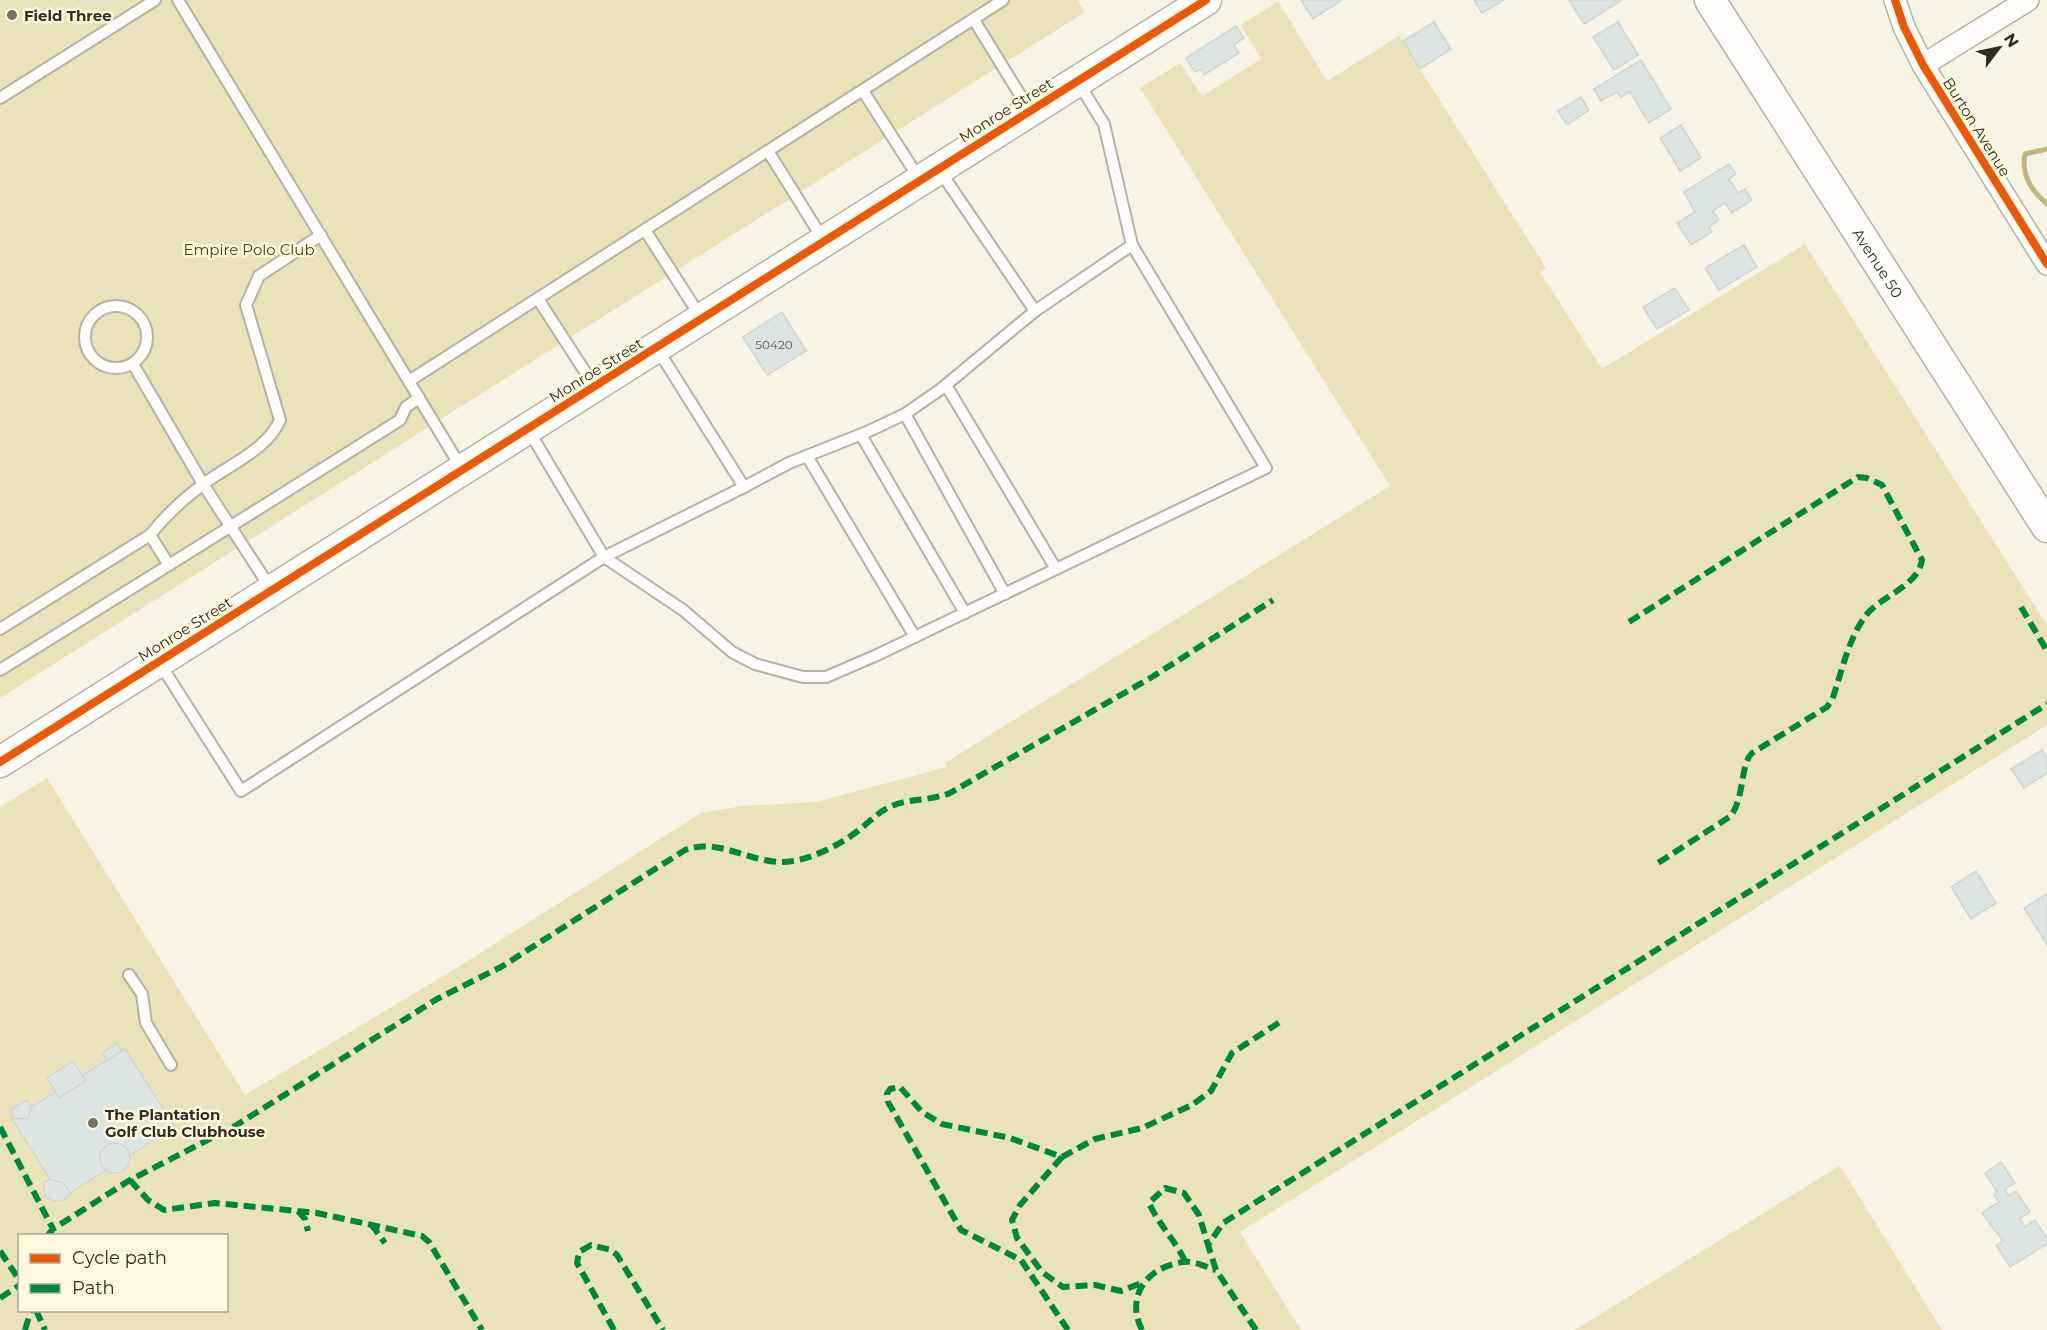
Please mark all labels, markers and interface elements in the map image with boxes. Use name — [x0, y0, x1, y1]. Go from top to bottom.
place label: Field Three — [24, 6, 112, 25]
marker: Field Three — [5, 8, 19, 22]
north arrow — [1969, 18, 2029, 78]
text: N — [2000, 30, 2023, 51]
street label: Monroe Street — [955, 73, 1057, 147]
street label: Burton Avenue — [1939, 74, 2015, 180]
street label: Avenue 50 — [1849, 224, 1907, 301]
park label: Empire Polo Club — [183, 240, 315, 259]
street label: Monroe Street — [545, 333, 647, 407]
house number: 50420 — [755, 337, 793, 352]
street label: Monroe Street — [134, 592, 236, 666]
place label: The Plantation Golf Club Clubhouse — [105, 1105, 265, 1141]
marker: The Plantation Golf Club Clubhouse — [86, 1116, 100, 1130]
legend — [18, 1234, 228, 1312]
text: Cycle path — [72, 1247, 167, 1269]
text: Path — [72, 1277, 115, 1299]

